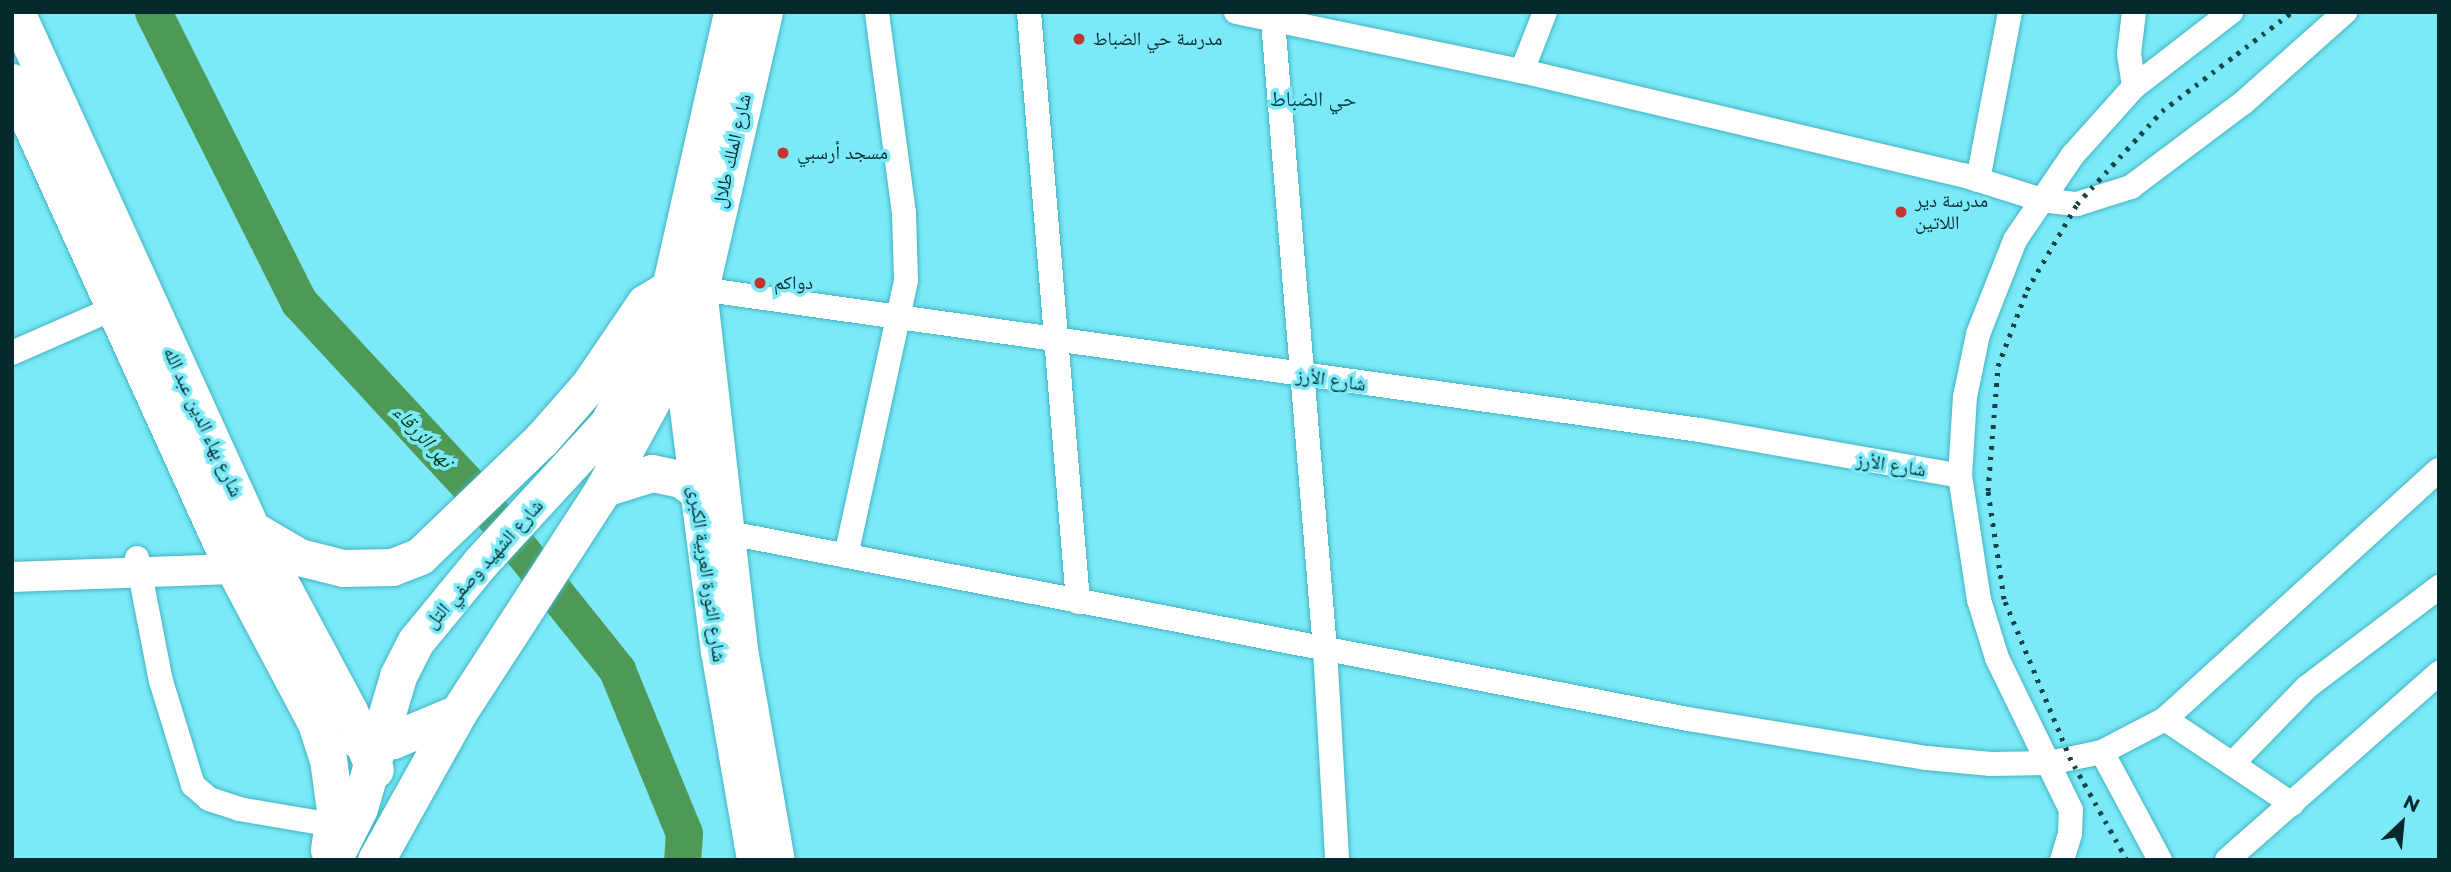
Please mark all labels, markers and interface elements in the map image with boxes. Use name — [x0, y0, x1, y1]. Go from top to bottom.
place label: مدرسة حي الضباط — [1093, 28, 1222, 50]
marker: مدرسة حي الضباط — [1071, 31, 1087, 47]
district label: حي الضباط — [1270, 86, 1356, 112]
street label: شارع الملك طلال — [708, 92, 756, 210]
place label: مسجد أرسبي — [797, 142, 888, 164]
marker: مسجد أرسبي — [775, 145, 791, 161]
place label: مدرسة دير اللاتين — [1915, 190, 1988, 234]
marker: مدرسة دير اللاتين — [1893, 204, 1909, 220]
place label: دواكم — [774, 272, 813, 294]
marker: دواكم — [752, 275, 768, 291]
street label: شارع بهاء الدين عبد الله — [158, 343, 248, 501]
street label: شارع الأرز — [1295, 364, 1367, 396]
water label: نهر الزرقاء — [387, 399, 459, 473]
street label: شارع الأرز — [1855, 448, 1927, 482]
street label: شارع الثورة العربية الكبرى — [683, 485, 731, 663]
street label: شارع الشهيد وصفي التل — [420, 495, 548, 633]
north arrow — [2367, 788, 2437, 858]
text: N — [2399, 790, 2423, 817]

